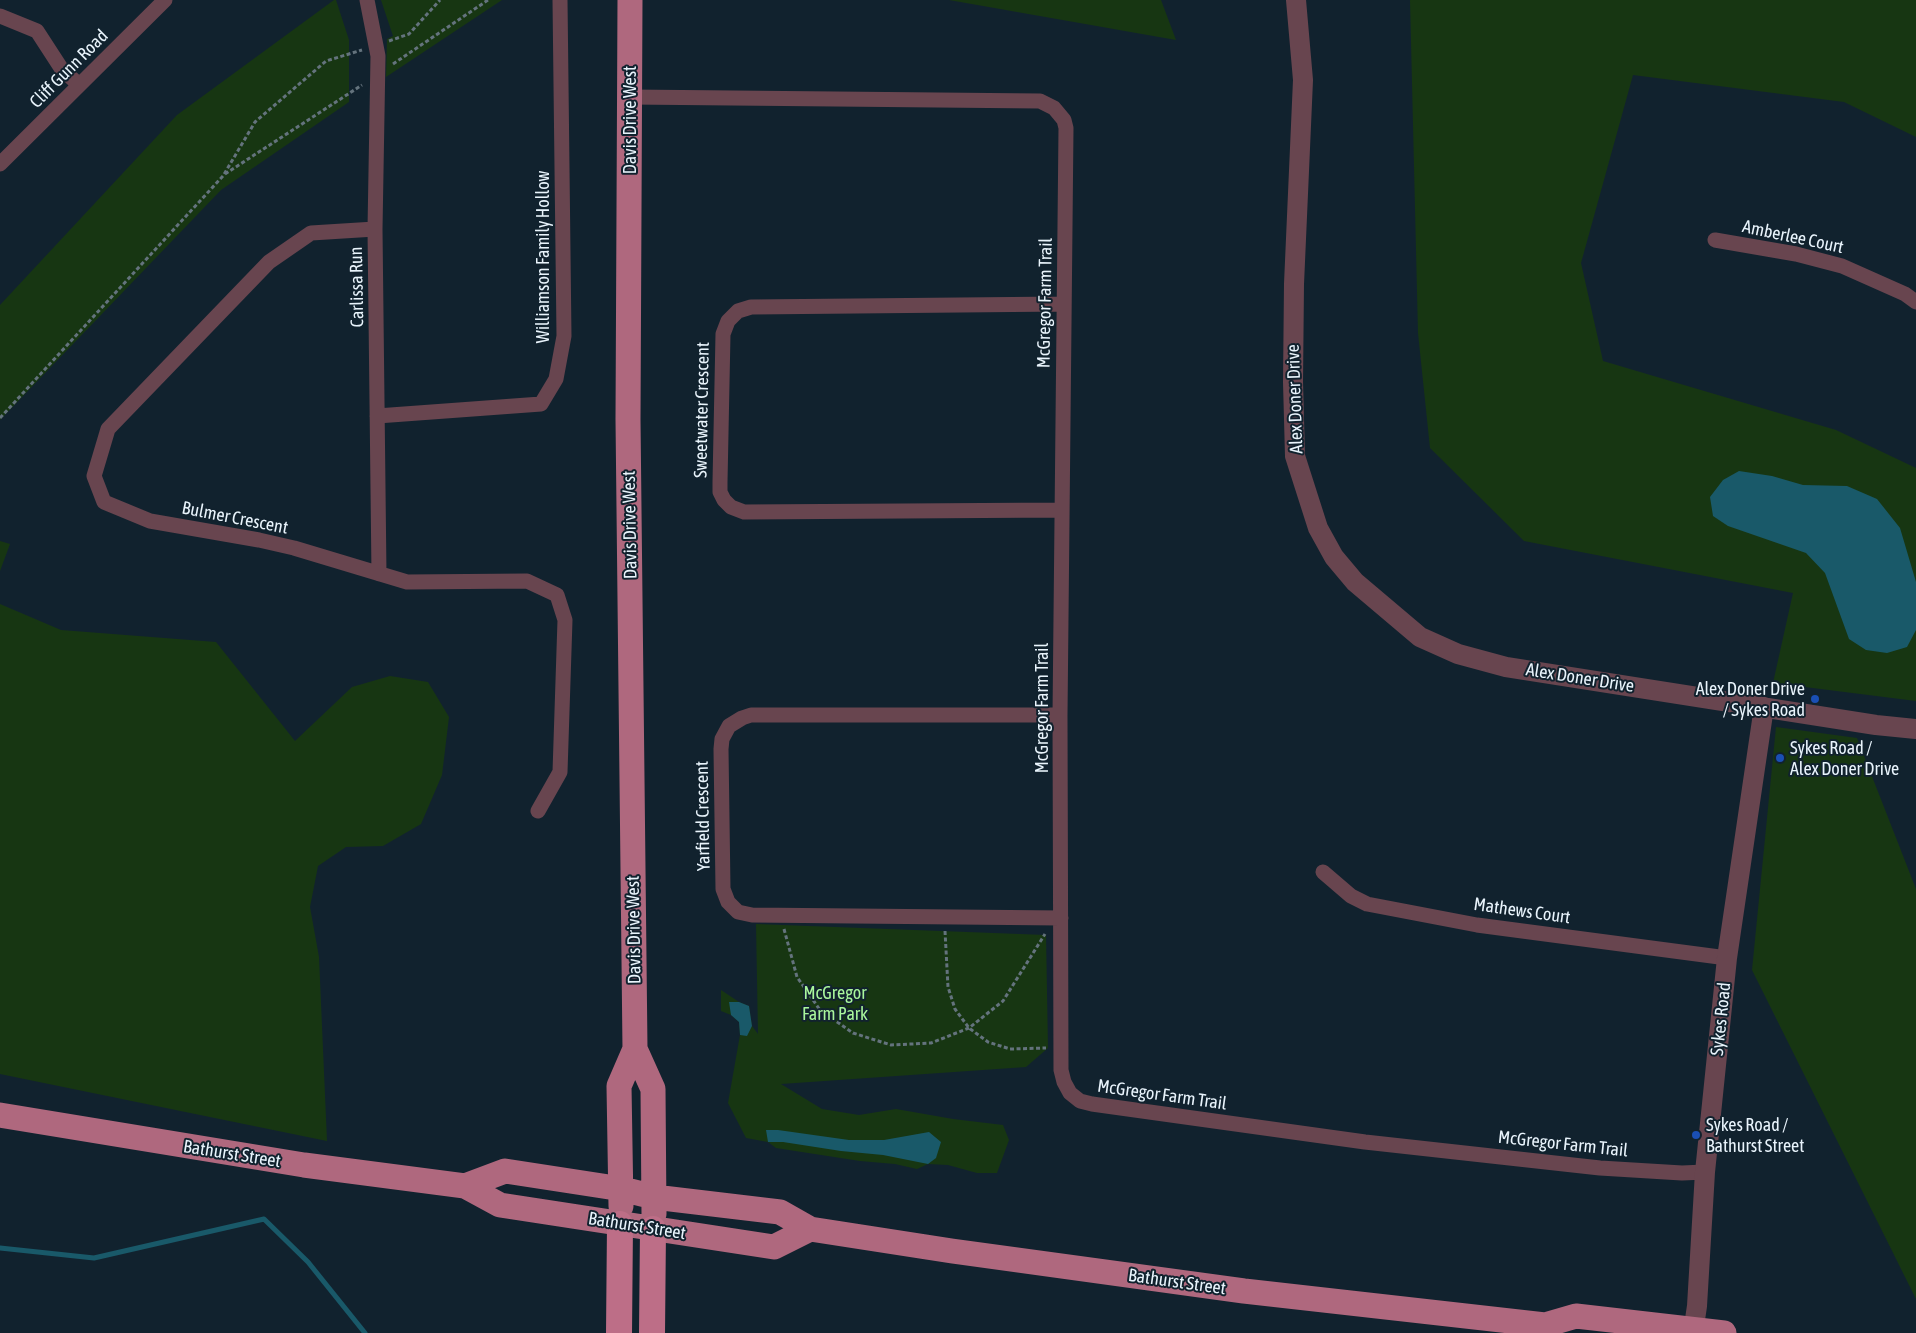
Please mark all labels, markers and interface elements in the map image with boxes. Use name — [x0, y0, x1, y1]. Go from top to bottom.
street label: Cliff Gunn Road — [25, 25, 113, 113]
street label: Davis Drive West — [619, 66, 641, 174]
street label: Williamson Family Hollow — [532, 171, 554, 343]
street label: Amberlee Court — [1741, 216, 1845, 258]
street label: McGregor Farm Trail — [1033, 238, 1057, 368]
street label: Carlissa Run — [345, 246, 369, 328]
street label: Sweetwater Crescent — [690, 342, 714, 478]
street label: Alex Doner Drive — [1282, 344, 1308, 454]
street label: Davis Drive West — [618, 471, 642, 579]
street label: Bulmer Crescent — [180, 497, 290, 539]
street label: McGregor Farm Trail — [1031, 643, 1053, 773]
street label: Alex Doner Drive — [1524, 659, 1636, 697]
place label: Alex Doner Drive / Sykes Road — [1696, 678, 1805, 721]
marker: Alex Doner Drive / Sykes Road — [1809, 693, 1821, 705]
place label: Sykes Road / Alex Doner Drive — [1790, 737, 1899, 780]
marker: Sykes Road / Alex Doner Drive — [1774, 752, 1786, 764]
street label: Yarfield Crescent — [691, 761, 715, 871]
street label: Davis Drive West — [622, 876, 646, 984]
street label: Mathews Court — [1472, 894, 1572, 928]
street label: Sykes Road — [1706, 981, 1736, 1057]
park label: McGregor Farm Park — [802, 982, 868, 1024]
street label: McGregor Farm Trail — [1096, 1075, 1228, 1115]
place label: Sykes Road / Bathurst Street — [1706, 1114, 1804, 1156]
street label: McGregor Farm Trail — [1497, 1126, 1629, 1162]
marker: Sykes Road / Bathurst Street — [1690, 1129, 1702, 1141]
street label: Bathurst Street — [182, 1136, 282, 1172]
street label: Bathurst Street — [587, 1208, 687, 1244]
street label: Bathurst Street — [1127, 1264, 1227, 1300]

